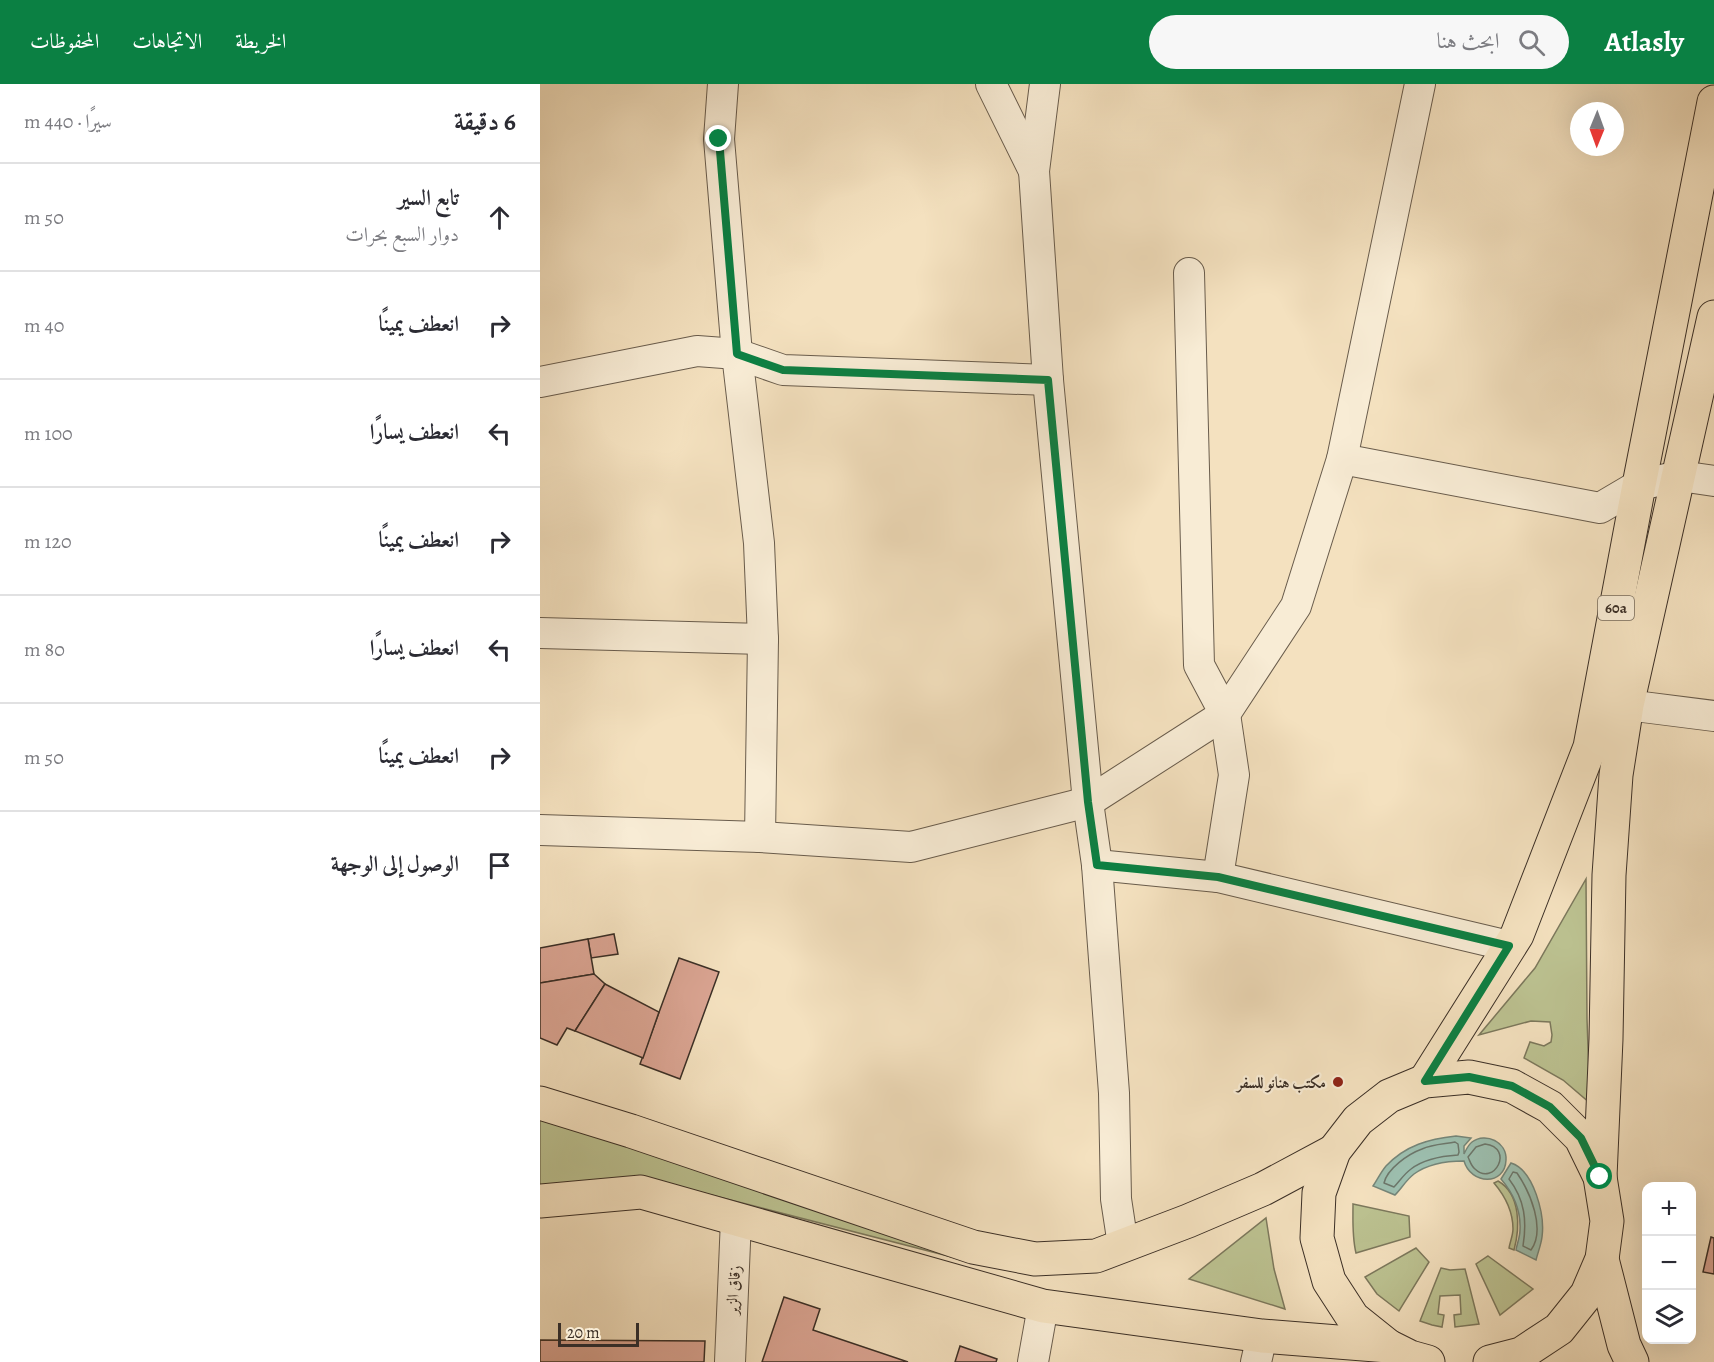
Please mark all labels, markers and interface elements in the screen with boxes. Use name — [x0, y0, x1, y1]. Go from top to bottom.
search box — [1149, 15, 1569, 69]
text: Atlasly — [1605, 23, 1684, 61]
text: ابحث هنا — [1437, 26, 1500, 56]
icon: search — [1515, 26, 1548, 59]
text: المحفوظات — [30, 27, 99, 55]
text: الاتجاهات — [132, 27, 202, 55]
text: الخريطة — [235, 27, 286, 55]
north arrow — [1570, 102, 1624, 156]
text: 6 دقيقة — [454, 104, 516, 139]
text: سيرًا · 440 m — [24, 108, 112, 135]
route end — [705, 125, 731, 151]
text: تابع السير — [398, 183, 459, 213]
icon: ahead — [483, 201, 516, 234]
text: 50 m — [24, 204, 64, 231]
text: دوار السبع بحرات — [345, 221, 459, 248]
text: انعطف يمينًا — [379, 309, 459, 339]
icon: right — [483, 309, 516, 342]
text: 40 m — [24, 312, 64, 339]
text: انعطف يسارًا — [370, 417, 459, 447]
icon: left — [483, 417, 516, 450]
text: 100 m — [24, 420, 73, 447]
text: انعطف يمينًا — [379, 525, 459, 555]
icon: right — [483, 525, 516, 558]
text: 120 m — [24, 528, 72, 555]
road number: 60a — [1598, 596, 1634, 620]
text: انعطف يسارًا — [370, 633, 459, 663]
icon: left — [483, 633, 516, 666]
text: 80 m — [24, 636, 65, 663]
text: انعطف يمينًا — [379, 741, 459, 771]
icon: right — [483, 741, 516, 774]
text: 50 m — [24, 744, 64, 771]
text: الوصول إلى الوجهة — [331, 849, 459, 879]
icon: arrive — [483, 849, 516, 882]
place label: مكتب هنانو للسفر — [1235, 1072, 1326, 1094]
marker: مكتب هنانو للسفر — [1331, 1075, 1345, 1089]
route start — [1586, 1163, 1612, 1189]
map controls — [1642, 1182, 1696, 1344]
button: + — [1642, 1182, 1696, 1236]
button: − — [1642, 1236, 1696, 1290]
street label: زقاق الزير — [722, 1265, 746, 1317]
button: layers — [1642, 1290, 1696, 1344]
scale bar — [558, 1320, 639, 1348]
text: 20 m — [567, 1322, 600, 1344]

